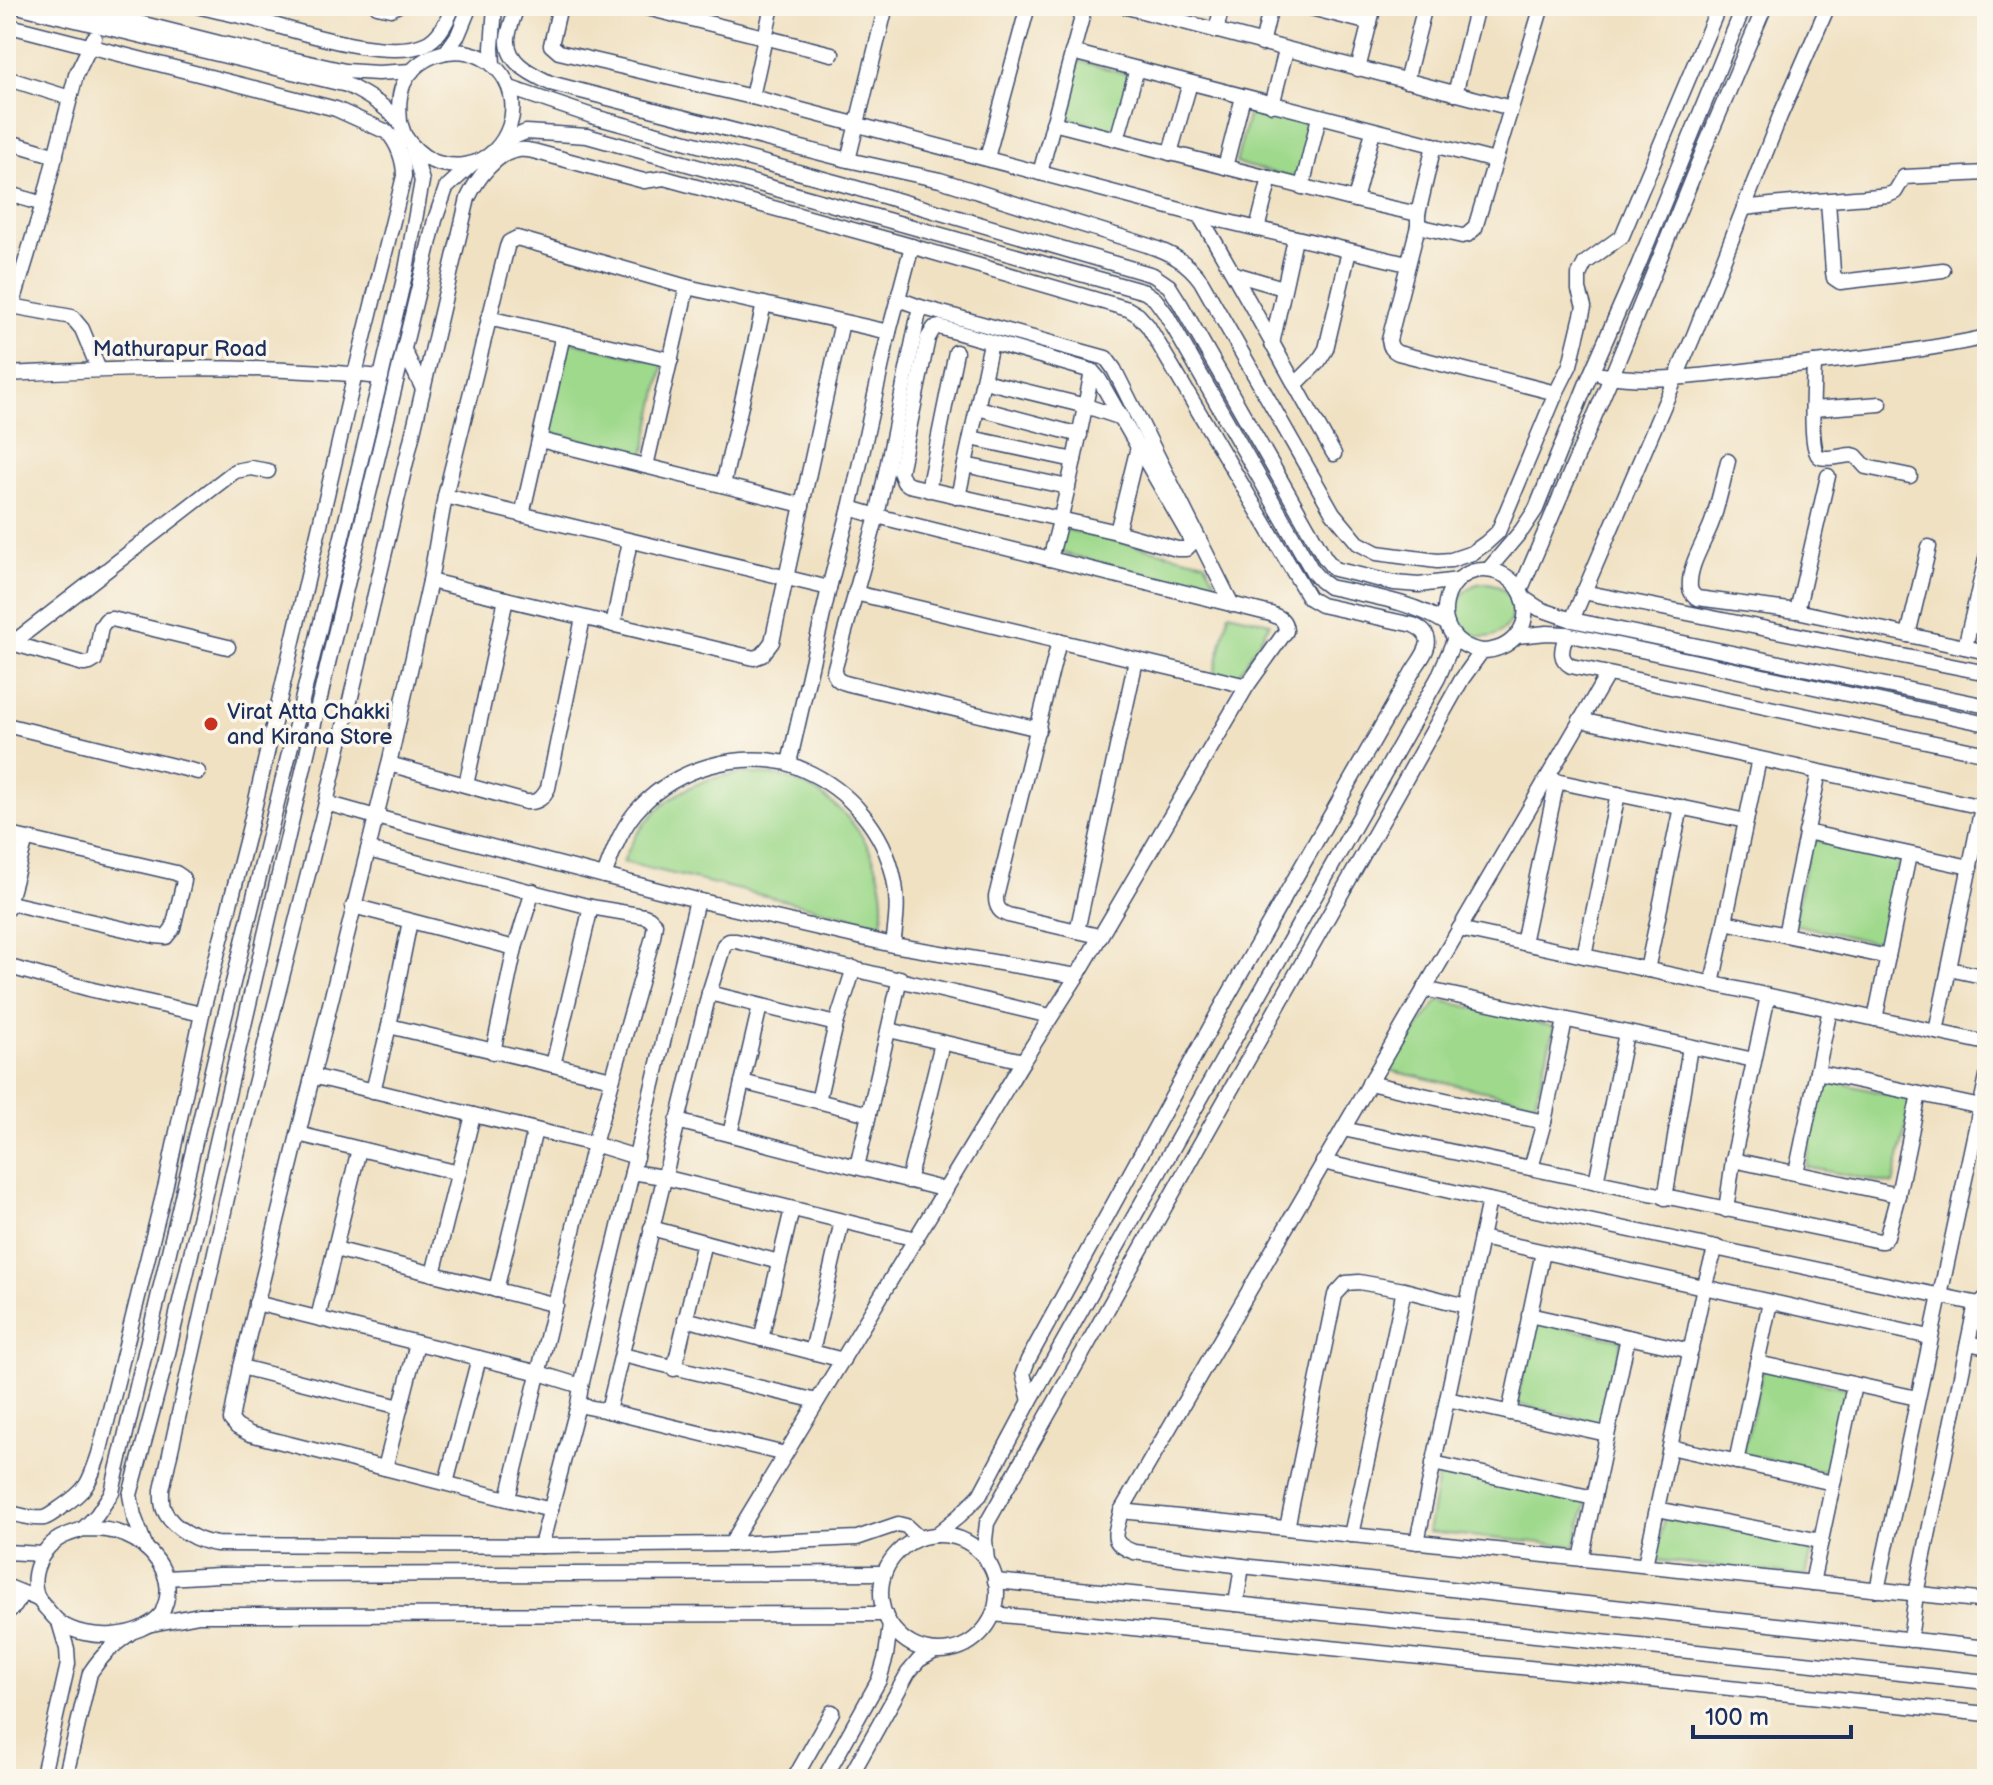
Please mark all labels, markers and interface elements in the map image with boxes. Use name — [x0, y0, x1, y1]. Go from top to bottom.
street label: Mathurapur Road — [93, 336, 267, 363]
place label: Virat Atta Chakki and Kirana Store — [227, 699, 393, 751]
marker: Virat Atta Chakki and Kirana Store — [202, 715, 220, 733]
scale bar — [1693, 1689, 1851, 1739]
text: 100 m — [1705, 1703, 1769, 1732]

